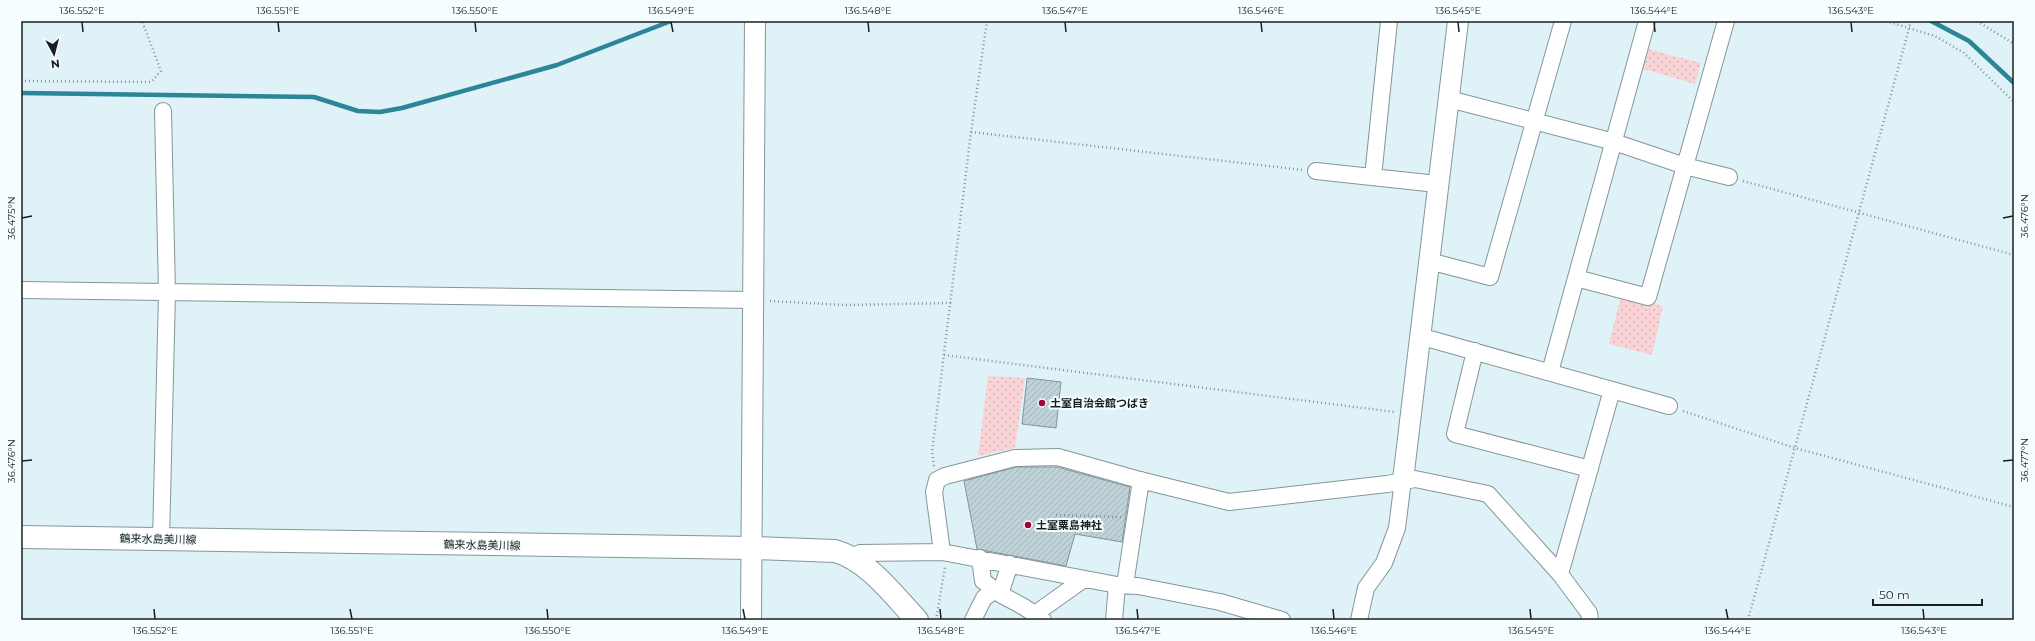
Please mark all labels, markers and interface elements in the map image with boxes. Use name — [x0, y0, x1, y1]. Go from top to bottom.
text: 136.552°E — [59, 4, 105, 17]
text: 136.551°E — [256, 4, 300, 17]
text: 136.550°E — [452, 4, 498, 17]
text: 136.549°E — [648, 4, 695, 17]
text: 136.548°E — [844, 4, 892, 17]
text: 136.547°E — [1042, 4, 1088, 17]
text: 136.546°E — [1238, 4, 1285, 17]
text: 136.545°E — [1435, 4, 1481, 17]
text: 136.544°E — [1630, 4, 1678, 17]
text: 136.543°E — [1828, 4, 1874, 17]
north arrow — [34, 34, 74, 74]
text: N — [50, 56, 60, 71]
text: 36.476°N — [2018, 194, 2031, 238]
text: 36.475°N — [5, 196, 18, 240]
place label: 土室自治会館つばき — [1050, 396, 1149, 410]
marker: 土室自治会館つばき — [1037, 398, 1047, 408]
text: 36.477°N — [2018, 438, 2031, 482]
text: 36.476°N — [5, 439, 18, 483]
place label: 土室粟島神社 — [1036, 518, 1102, 532]
marker: 土室粟島神社 — [1023, 520, 1033, 530]
street label: 鶴来水島美川線 — [119, 531, 197, 547]
street label: 鶴来水島美川線 — [443, 537, 521, 553]
scale bar — [1873, 581, 1982, 607]
text: 50 m — [1879, 587, 1910, 602]
text: 136.552°E — [132, 624, 178, 637]
text: 136.551°E — [330, 624, 374, 637]
text: 136.550°E — [525, 624, 571, 637]
text: 136.549°E — [722, 624, 769, 637]
text: 136.548°E — [917, 624, 965, 637]
text: 136.547°E — [1115, 624, 1161, 637]
text: 136.546°E — [1311, 624, 1358, 637]
text: 136.545°E — [1508, 624, 1554, 637]
text: 136.544°E — [1704, 624, 1752, 637]
text: 136.543°E — [1901, 624, 1947, 637]

